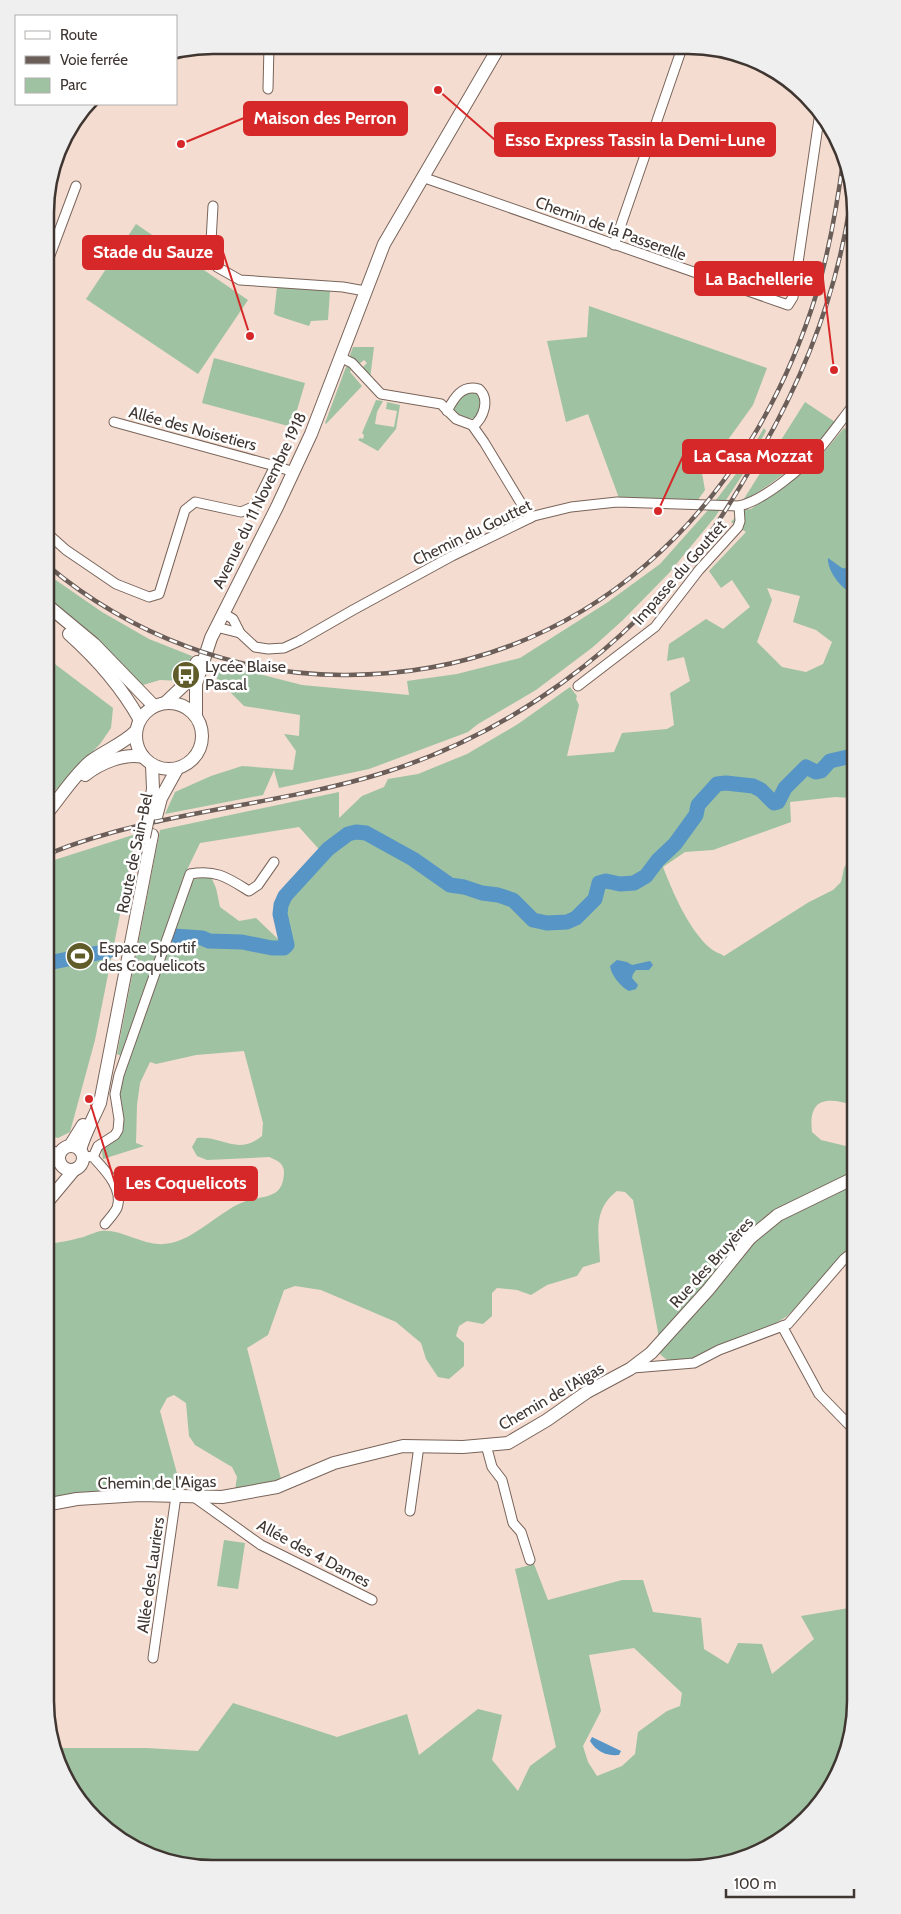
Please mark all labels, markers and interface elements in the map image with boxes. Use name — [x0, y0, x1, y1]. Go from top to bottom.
legend — [15, 15, 178, 105]
text: Route — [60, 26, 98, 44]
text: Voie ferrée — [60, 51, 128, 69]
text: Parc — [60, 76, 87, 94]
callout: Maison des Perron — [244, 102, 407, 135]
text: Maison des Perron — [254, 107, 396, 129]
callout: Esso Express Tassin la Demi-Lune — [495, 123, 775, 156]
text: Esso Express Tassin la Demi-Lune — [505, 129, 765, 151]
street label: Chemin de la Passerelle — [533, 192, 689, 265]
callout: Stade du Sauze — [83, 236, 223, 269]
text: Stade du Sauze — [93, 241, 213, 263]
callout: La Bachellerie — [695, 262, 823, 295]
text: La Bachellerie — [705, 268, 813, 290]
street label: Allée des Noisetiers — [127, 402, 259, 455]
street label: Avenue du 11 Novembre 1918 — [208, 409, 310, 591]
callout: La Casa Mozzat — [683, 440, 823, 473]
text: La Casa Mozzat — [693, 445, 813, 467]
street label: Chemin du Gouttet — [410, 495, 535, 569]
street label: Impasse du Gouttet — [629, 516, 730, 629]
place label: Lycée Blaise Pascal — [205, 657, 286, 694]
bus stop icon: Lycée Blaise Pascal — [171, 660, 201, 690]
street label: Route de Sain-Bel — [113, 791, 157, 915]
place label: Espace Sportif des Coquelicots — [99, 938, 206, 975]
sports icon: Espace Sportif des Coquelicots — [65, 941, 95, 971]
callout: Les Coquelicots — [115, 1167, 257, 1200]
text: Les Coquelicots — [125, 1172, 247, 1194]
street label: Rue des Bruyères — [666, 1213, 757, 1312]
street label: Chemin de l'Aigas — [495, 1358, 608, 1434]
street label: Chemin de l'Aigas — [98, 1472, 217, 1493]
street label: Allée des Lauriers — [133, 1516, 168, 1634]
street label: Allée des 4 Dames — [254, 1516, 374, 1591]
scale bar — [726, 1866, 854, 1898]
text: 100 m — [734, 1875, 776, 1893]

